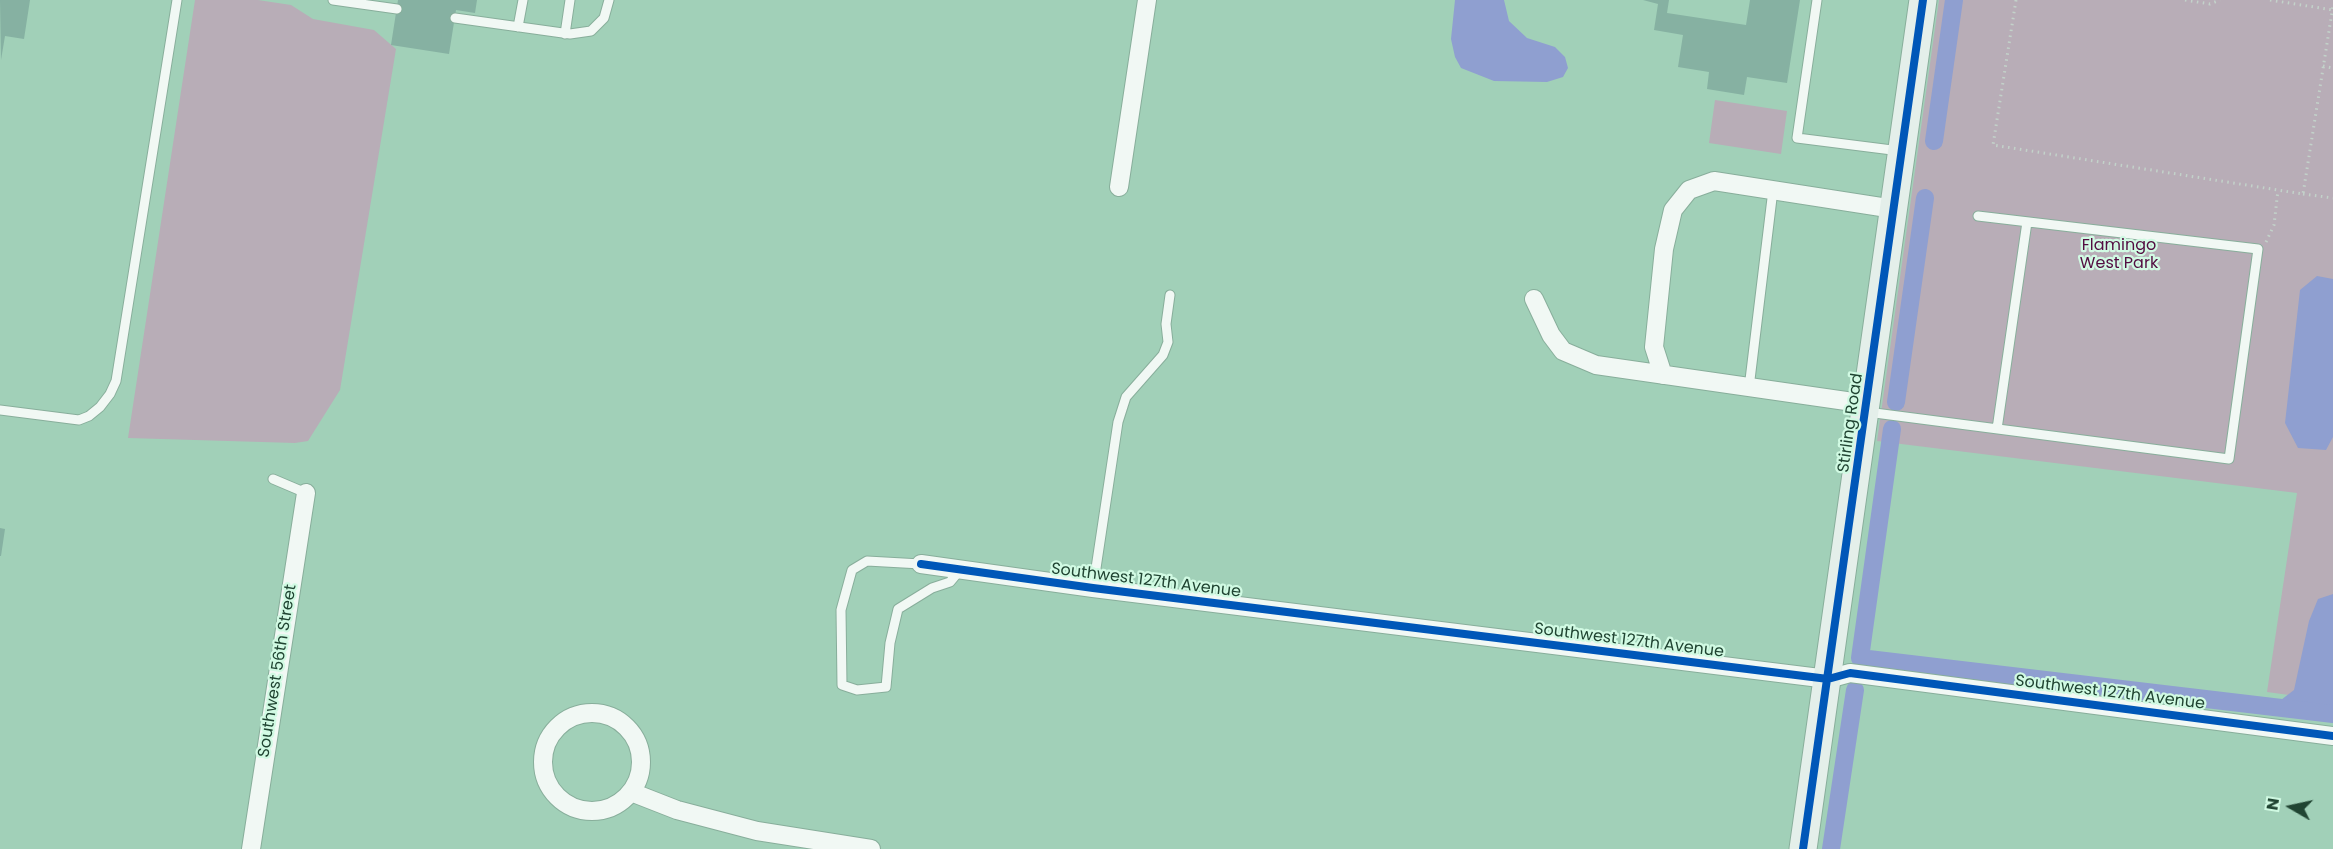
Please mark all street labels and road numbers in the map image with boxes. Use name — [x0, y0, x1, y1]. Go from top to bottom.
street label: Stirling Road — [1835, 372, 1867, 474]
street label: Southwest 127th Avenue — [1050, 560, 1242, 602]
street label: Southwest 56th Street — [255, 583, 301, 759]
street label: Southwest 127th Avenue — [1533, 620, 1725, 662]
street label: Southwest 127th Avenue — [2014, 672, 2206, 714]

